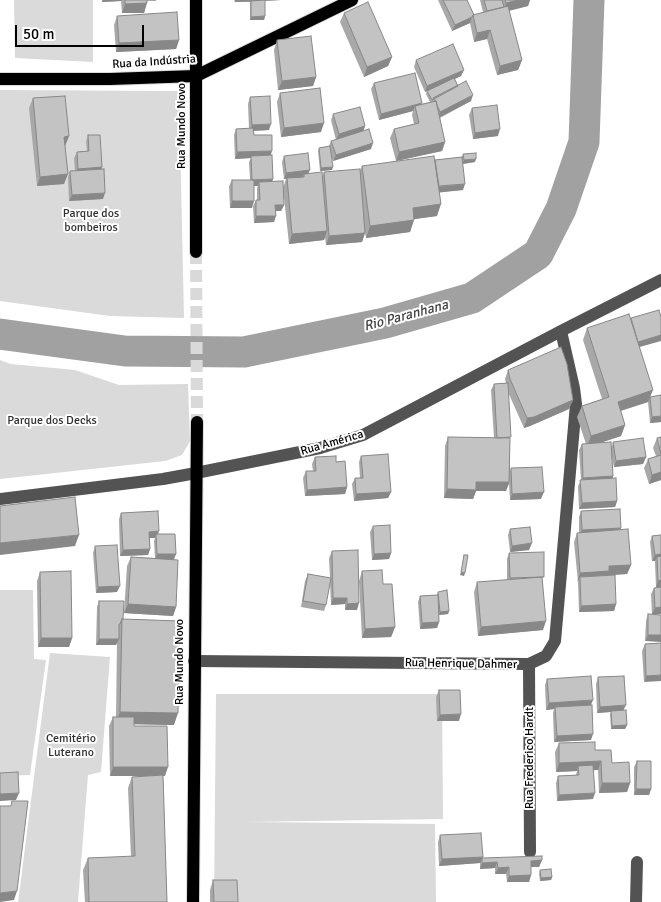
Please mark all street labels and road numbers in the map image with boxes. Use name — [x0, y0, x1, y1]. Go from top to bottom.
street label: Rua da Indústria — [112, 52, 196, 72]
street label: Rua Mundo Novo — [175, 83, 189, 169]
street label: Rua América — [299, 427, 365, 459]
street label: Rua Mundo Novo — [173, 619, 187, 705]
street label: Rua Henrique Dahmer — [405, 656, 517, 672]
street label: Rua Frederico Hardt — [523, 707, 537, 809]

